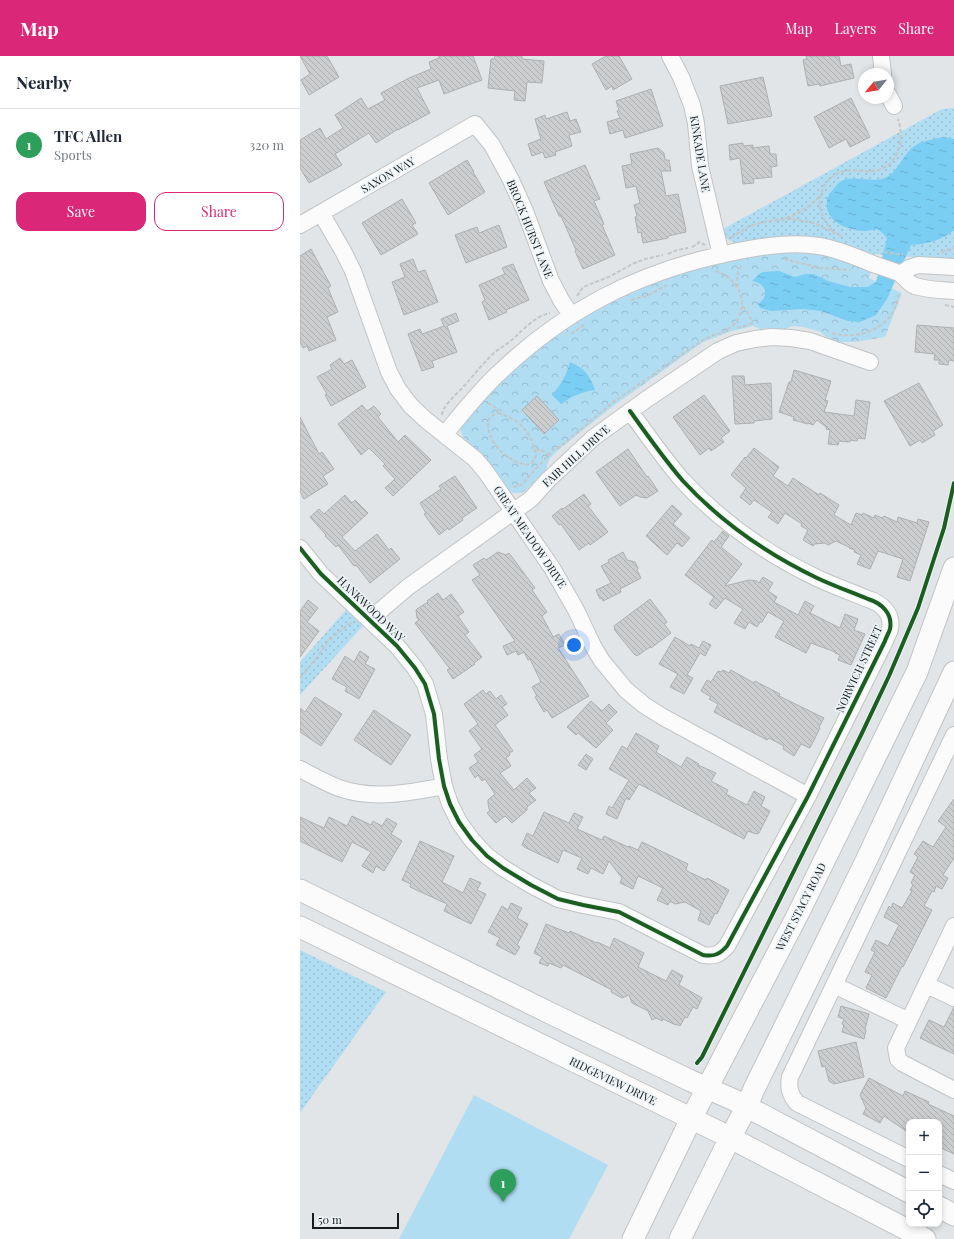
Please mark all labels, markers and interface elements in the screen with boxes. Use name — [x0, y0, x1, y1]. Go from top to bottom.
text: Map — [20, 15, 59, 41]
text: Map — [785, 19, 813, 38]
text: Layers — [835, 19, 876, 38]
text: Share — [898, 19, 934, 38]
north arrow — [858, 68, 894, 104]
text: Nearby — [16, 71, 71, 93]
street label: KINKADE LANE — [687, 114, 714, 194]
text: TFC Allen — [54, 126, 122, 146]
text: 1 — [27, 136, 31, 153]
text: 320 m — [249, 136, 284, 153]
text: Sports — [54, 146, 92, 163]
street label: SAXON WAY — [358, 153, 418, 196]
street label: BROCK HURST LANE — [504, 177, 557, 281]
button: Save — [16, 192, 146, 231]
button: Share — [154, 192, 284, 231]
street label: FAIR HILL DRIVE — [539, 421, 613, 490]
street label: GREAT MEADOW DRIVE — [490, 482, 571, 591]
street label: HANKWOOD WAY — [334, 572, 409, 645]
street label: NORWICH STREET — [832, 623, 885, 715]
your location — [564, 635, 584, 655]
street label: WEST STACY ROAD — [771, 860, 829, 954]
street label: RIDGEVIEW DRIVE — [567, 1053, 660, 1108]
map controls — [906, 1119, 942, 1227]
button: + — [906, 1119, 942, 1155]
button: − — [906, 1155, 942, 1191]
pin: 1 — [490, 1169, 516, 1202]
button: locate — [906, 1191, 942, 1227]
scale bar — [312, 1211, 399, 1230]
text: 50 m — [318, 1212, 342, 1227]

